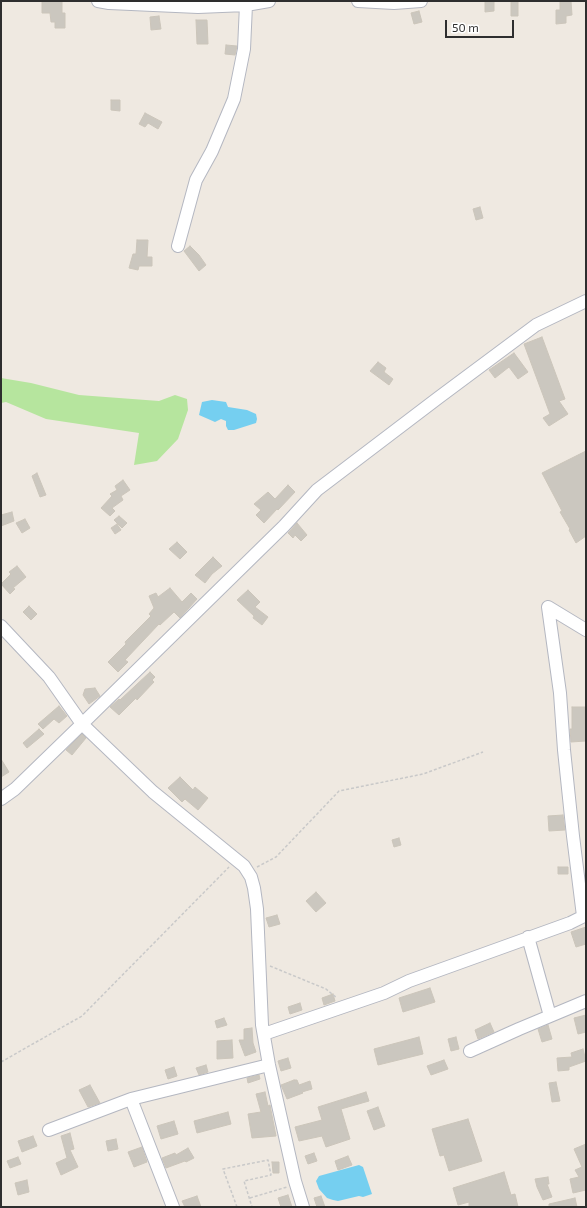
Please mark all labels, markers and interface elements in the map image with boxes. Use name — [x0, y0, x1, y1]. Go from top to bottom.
scale bar — [447, 12, 516, 38]
text: 50 m — [452, 20, 479, 34]

